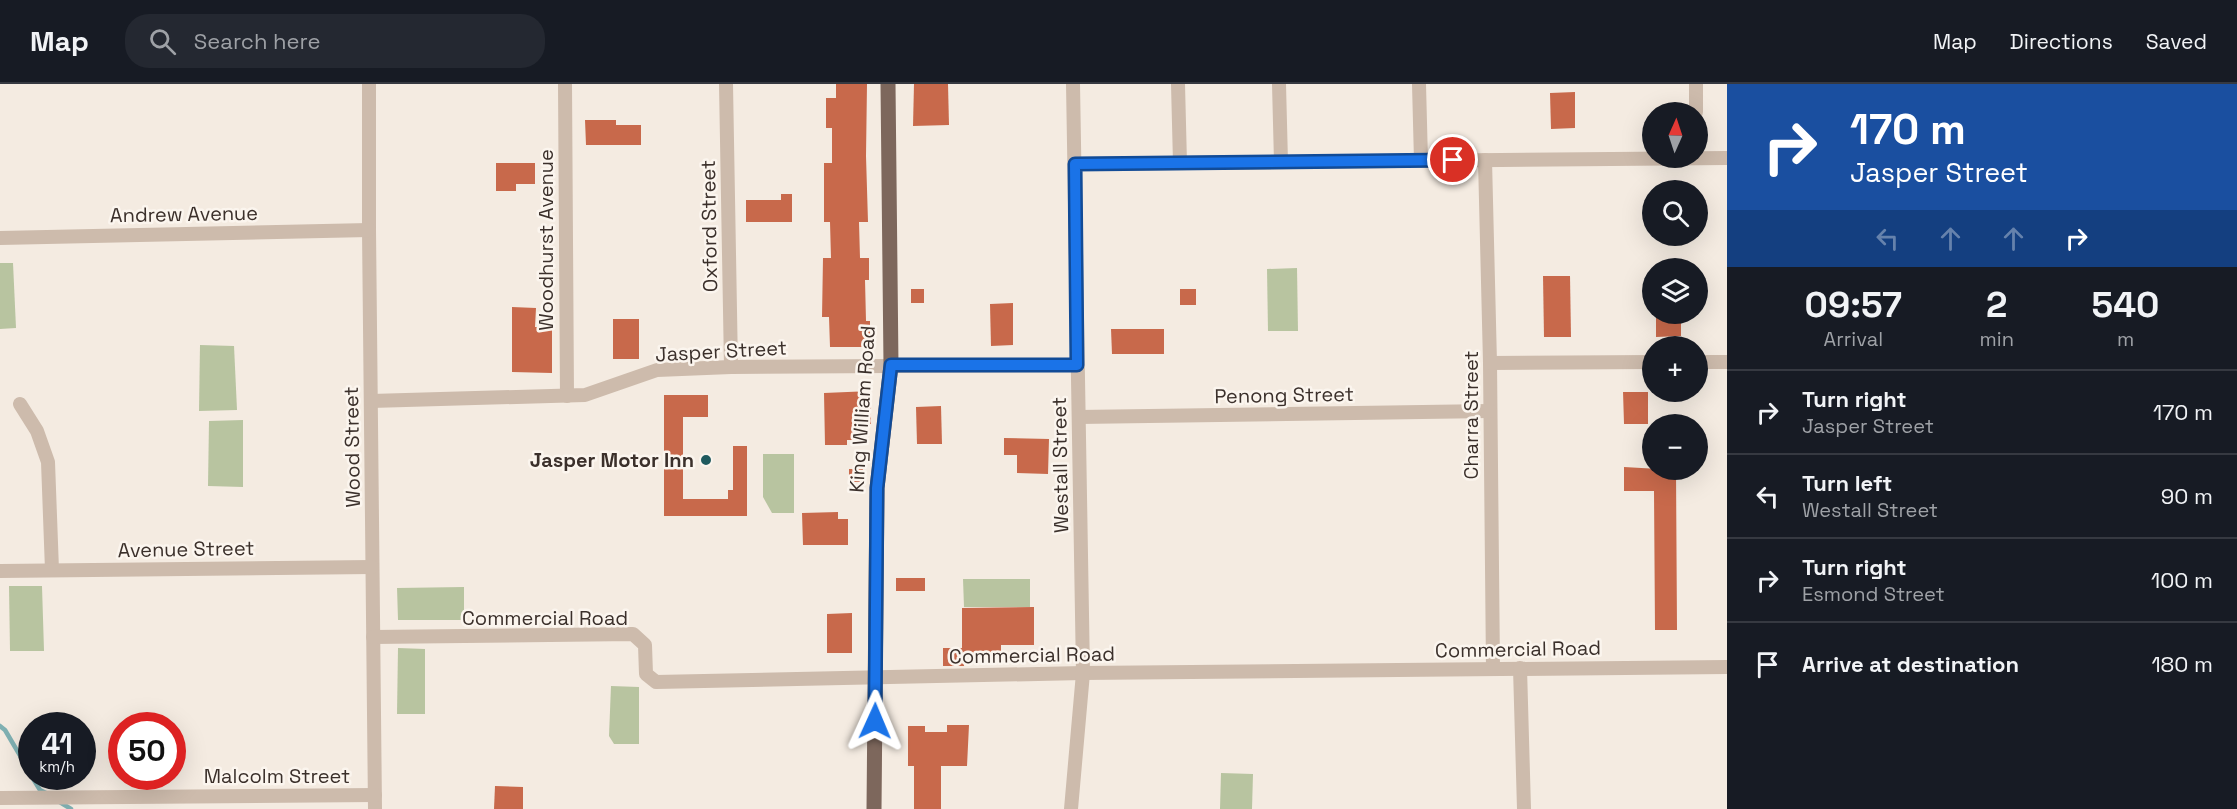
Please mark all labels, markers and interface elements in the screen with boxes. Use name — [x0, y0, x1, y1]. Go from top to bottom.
search box — [125, 14, 545, 68]
text: Map — [30, 23, 89, 59]
icon: search — [146, 25, 179, 58]
text: Search here — [194, 27, 321, 55]
text: Map — [1933, 28, 1977, 55]
text: Directions — [2010, 28, 2113, 55]
text: Saved — [2146, 28, 2207, 55]
north arrow — [1642, 102, 1708, 168]
map controls — [1642, 102, 1708, 480]
text: 170 m — [1850, 103, 1966, 156]
icon: right — [1751, 108, 1829, 186]
pin — [1427, 134, 1478, 185]
icon: arrive — [1436, 143, 1469, 176]
street label: Woodhurst Avenue — [533, 149, 559, 331]
text: Jasper Street — [1850, 155, 2028, 190]
street label: Oxford Street — [695, 160, 723, 292]
button: search — [1642, 180, 1708, 246]
street label: Andrew Avenue — [110, 200, 258, 228]
icon: left — [1871, 222, 1904, 255]
icon: ahead — [1934, 222, 1967, 255]
icon: ahead — [1997, 222, 2030, 255]
icon: right — [2060, 222, 2093, 255]
button: layers — [1642, 258, 1708, 324]
text: 09:57 — [1805, 282, 1902, 328]
text: 2 — [1986, 282, 2007, 328]
text: 540 — [2092, 282, 2159, 328]
street label: King William Road — [843, 325, 881, 493]
text: Arrival — [1824, 326, 1883, 352]
text: min — [1980, 326, 2014, 352]
text: m — [2117, 326, 2134, 352]
street label: Jasper Street — [654, 335, 788, 367]
button: + — [1642, 336, 1708, 402]
street label: Charra Street — [1458, 350, 1484, 480]
street label: Penong Street — [1214, 381, 1354, 409]
text: Turn right — [1802, 385, 1907, 413]
street label: Wood Street — [338, 386, 366, 508]
icon: right — [1751, 396, 1784, 429]
street label: Westall Street — [1046, 397, 1074, 533]
text: 170 m — [2153, 398, 2213, 426]
text: Jasper Street — [1802, 413, 1934, 439]
button: − — [1642, 414, 1708, 480]
place label: Jasper Motor Inn — [530, 447, 694, 473]
marker: Jasper Motor Inn — [699, 453, 713, 467]
text: Turn left — [1802, 469, 1892, 497]
icon: left — [1751, 480, 1784, 513]
text: 90 m — [2161, 482, 2213, 510]
text: Westall Street — [1802, 497, 1938, 523]
street label: Avenue Street — [117, 535, 255, 563]
text: Turn right — [1802, 553, 1907, 581]
icon: right — [1751, 564, 1784, 597]
text: 100 m — [2151, 566, 2213, 594]
text: Esmond Street — [1802, 581, 1945, 607]
street label: Commercial Road — [462, 605, 628, 631]
street label: Commercial Road — [1435, 635, 1601, 663]
street label: Commercial Road — [949, 641, 1115, 669]
icon: arrive — [1751, 648, 1784, 681]
text: Arrive at destination — [1802, 650, 2019, 678]
text: 180 m — [2151, 650, 2213, 678]
position arrow — [843, 689, 907, 753]
speed limit sign: 50 — [108, 712, 186, 790]
text: 41 — [41, 724, 73, 763]
text: km/h — [39, 757, 75, 776]
street label: Malcolm Street — [204, 763, 350, 789]

